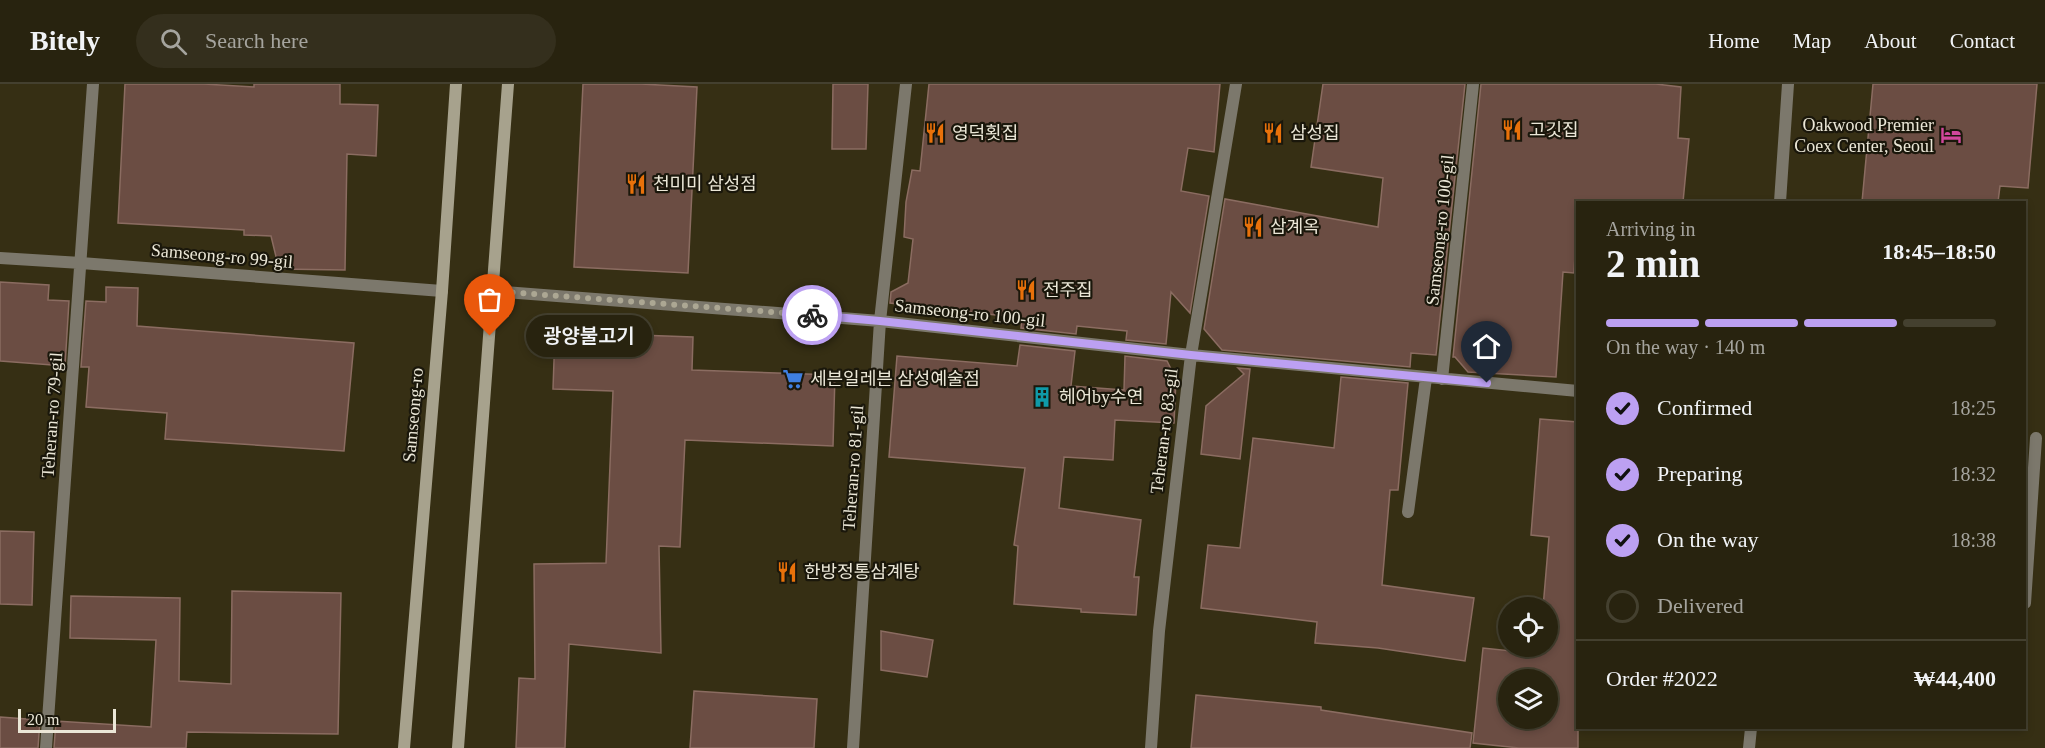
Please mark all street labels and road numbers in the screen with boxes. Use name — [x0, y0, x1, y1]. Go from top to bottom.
street label: Samseong-ro 100-gil — [1422, 154, 1458, 306]
street label: Samseong-ro 99-gil — [150, 240, 294, 272]
street label: Samseong-ro 100-gil — [894, 295, 1046, 331]
street label: Teheran-ro 79-gil — [38, 351, 66, 479]
street label: Samseong-ro — [399, 367, 427, 463]
street label: Teheran-ro 83-gil — [1146, 367, 1182, 495]
street label: Teheran-ro 81-gil — [839, 404, 867, 532]

